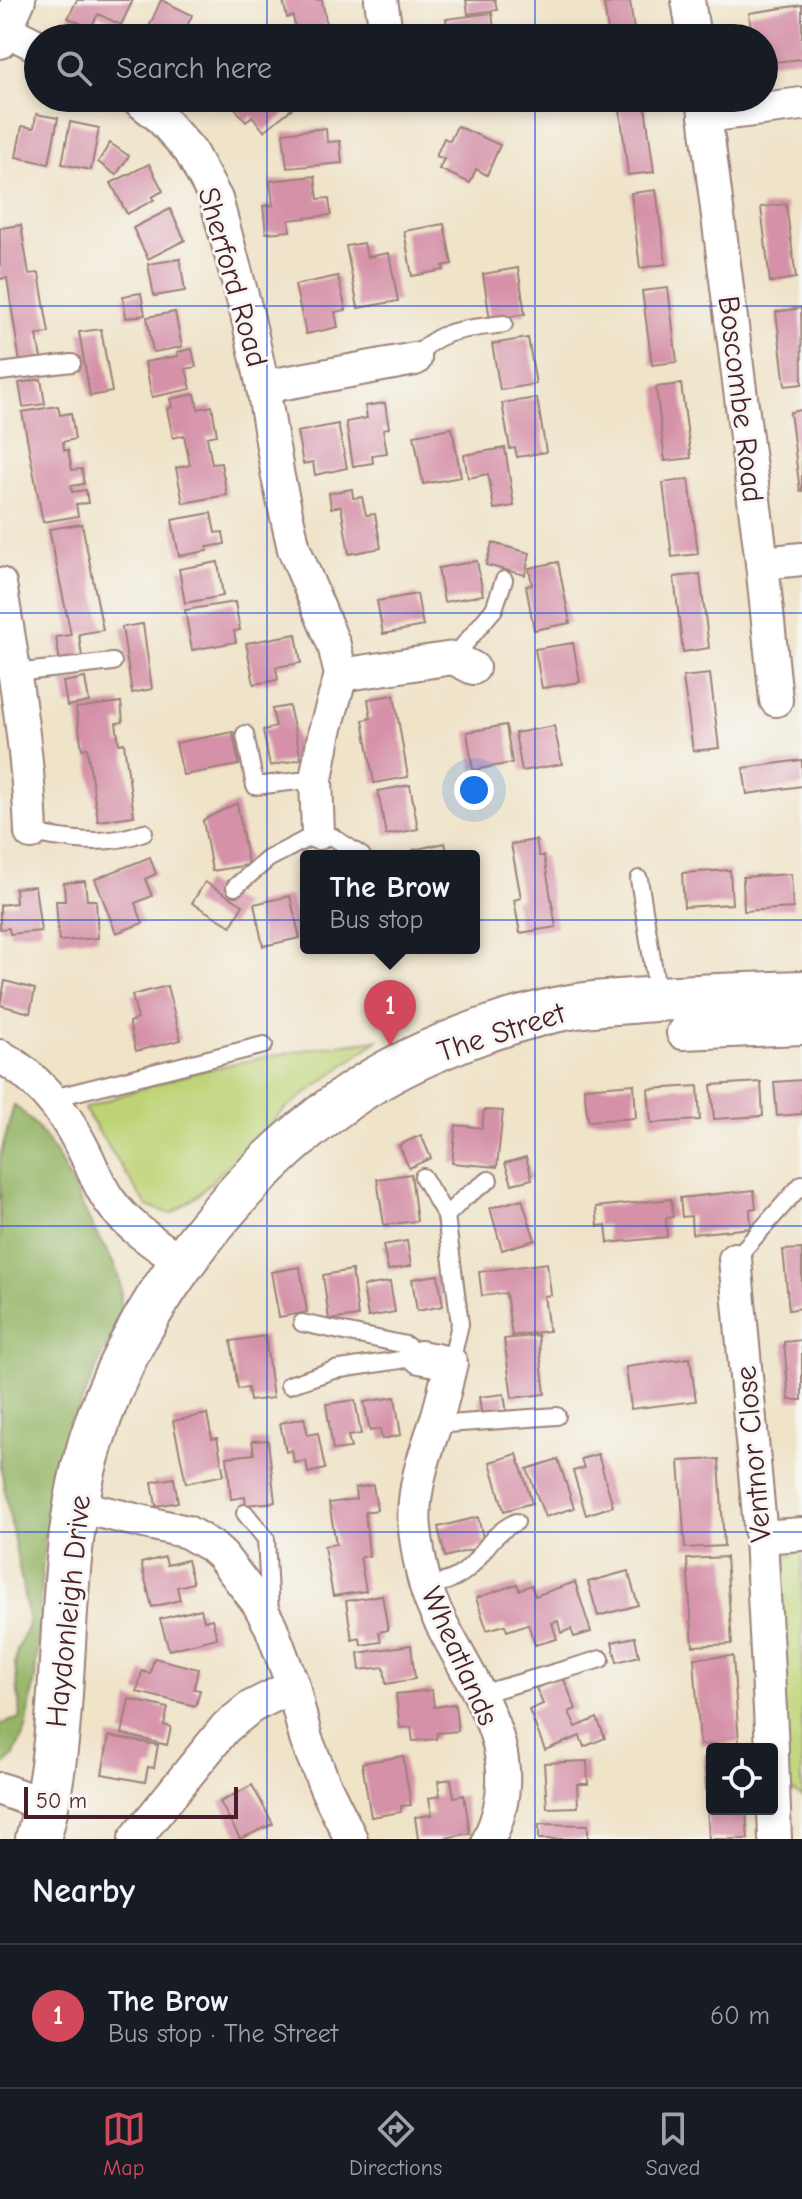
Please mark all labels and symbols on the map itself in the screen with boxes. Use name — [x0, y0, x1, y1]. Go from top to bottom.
street label: Sherford Road — [190, 183, 275, 371]
street label: Boscombe Road — [710, 294, 771, 504]
your location — [454, 770, 494, 810]
pin: 1 — [364, 980, 416, 1046]
street label: The Street — [433, 995, 571, 1070]
street label: Ventnor Close — [728, 1364, 779, 1544]
street label: Haydonleigh Drive — [39, 1493, 98, 1729]
street label: Wheatlands — [413, 1581, 506, 1731]
scale bar — [24, 1783, 238, 1819]

